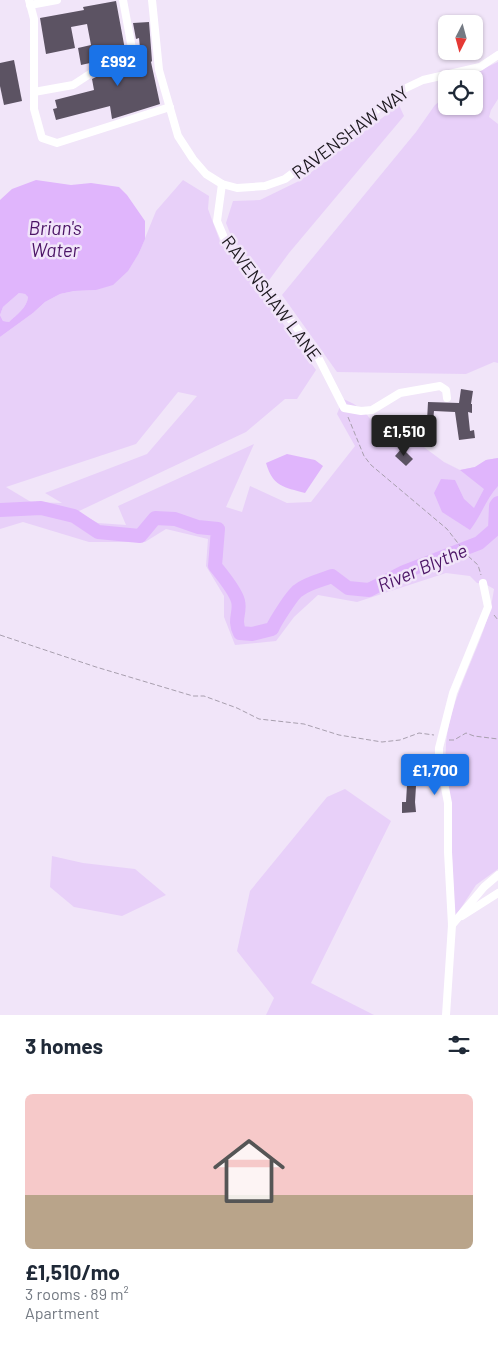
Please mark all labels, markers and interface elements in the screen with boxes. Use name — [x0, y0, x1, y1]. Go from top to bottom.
north arrow — [438, 15, 482, 60]
map controls — [438, 15, 483, 115]
pin: £992 — [88, 44, 148, 87]
text: £992 — [100, 51, 136, 70]
button: locate — [438, 70, 483, 115]
street label: RAVENSHAW WAY — [287, 81, 413, 183]
water label: Brian's Water — [28, 216, 82, 261]
street label: RAVENSHAW LANE — [218, 231, 326, 365]
pin: £1,510 — [363, 414, 445, 457]
text: £1,510 — [383, 421, 425, 440]
water label: River Blythe — [374, 538, 470, 596]
pin: £1,700 — [394, 754, 476, 796]
text: £1,700 — [412, 760, 458, 779]
icon: filters — [445, 1031, 473, 1059]
text: 3 homes — [25, 1033, 103, 1058]
icon: home — [204, 1126, 294, 1216]
text: £1,510/mo — [25, 1259, 120, 1284]
text: 3 rooms · 89 m² — [25, 1284, 129, 1303]
text: Apartment — [25, 1303, 100, 1322]

